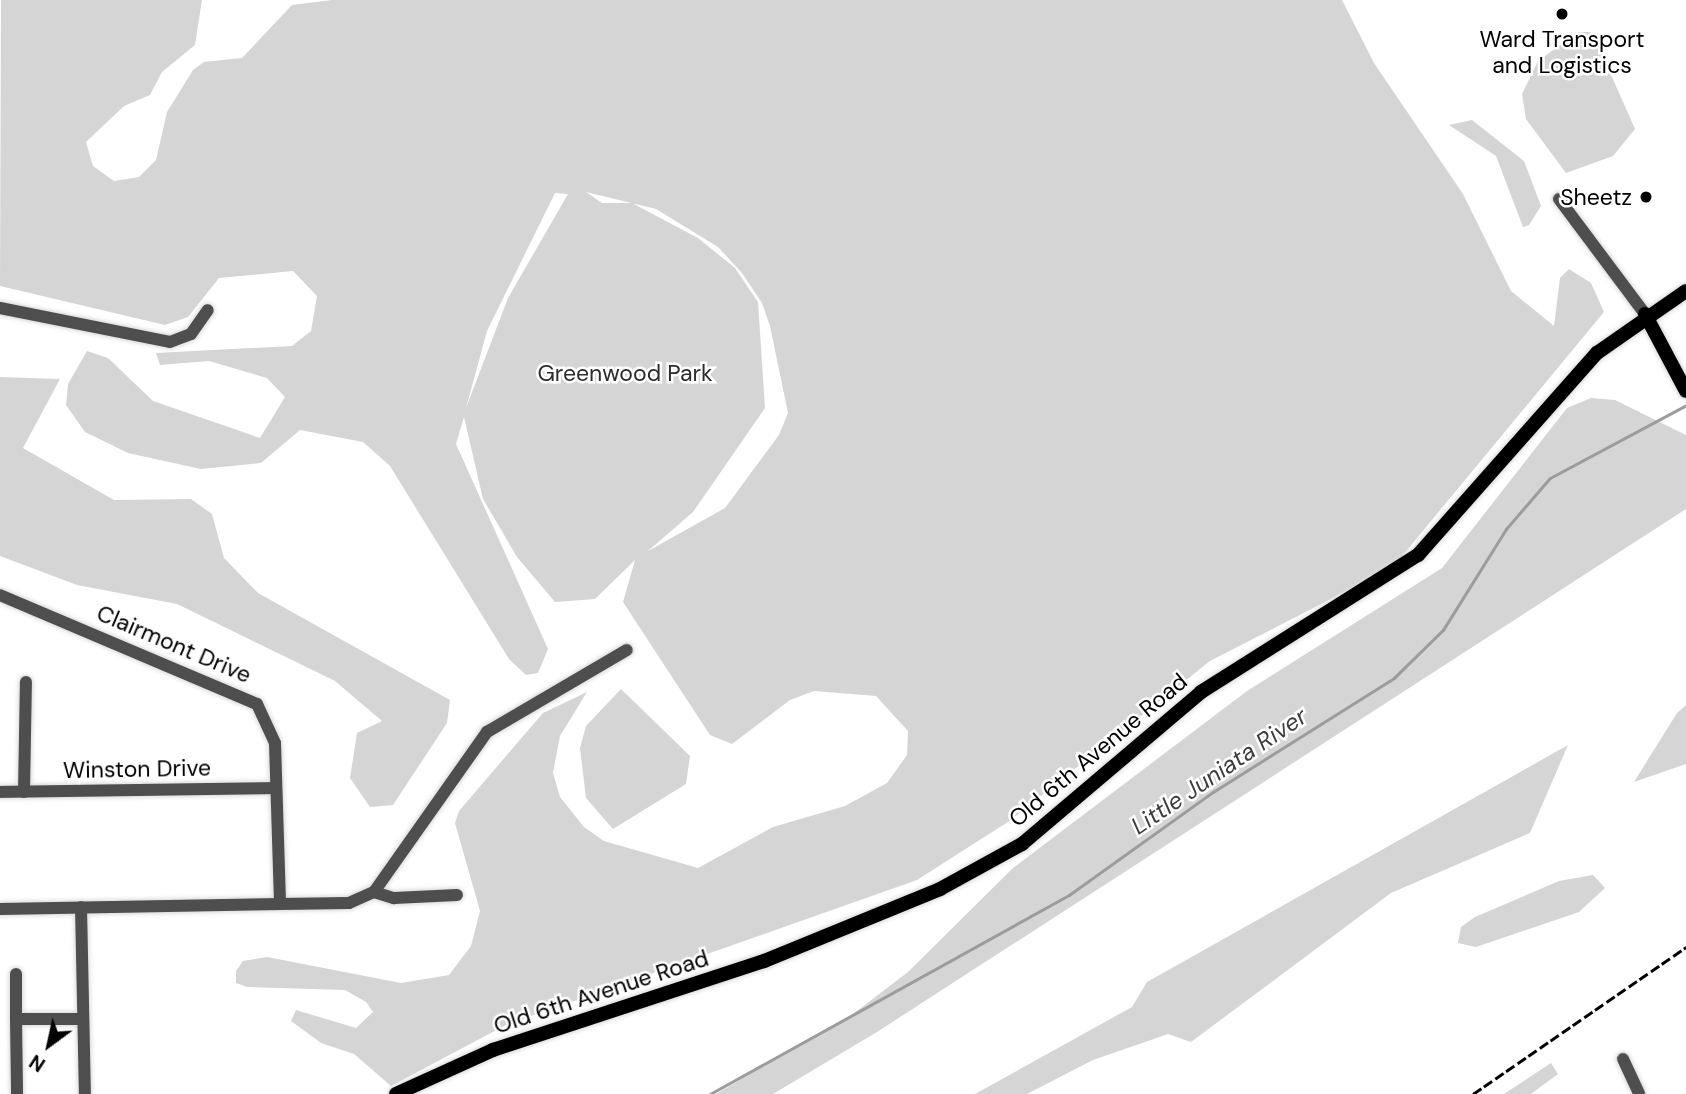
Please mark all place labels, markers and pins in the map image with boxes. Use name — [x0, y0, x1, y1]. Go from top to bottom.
marker: Ward Transport and Logistics — [1554, 6, 1570, 22]
place label: Ward Transport and Logistics — [1479, 25, 1645, 79]
place label: Sheetz — [1560, 183, 1632, 211]
marker: Sheetz — [1638, 189, 1654, 205]

